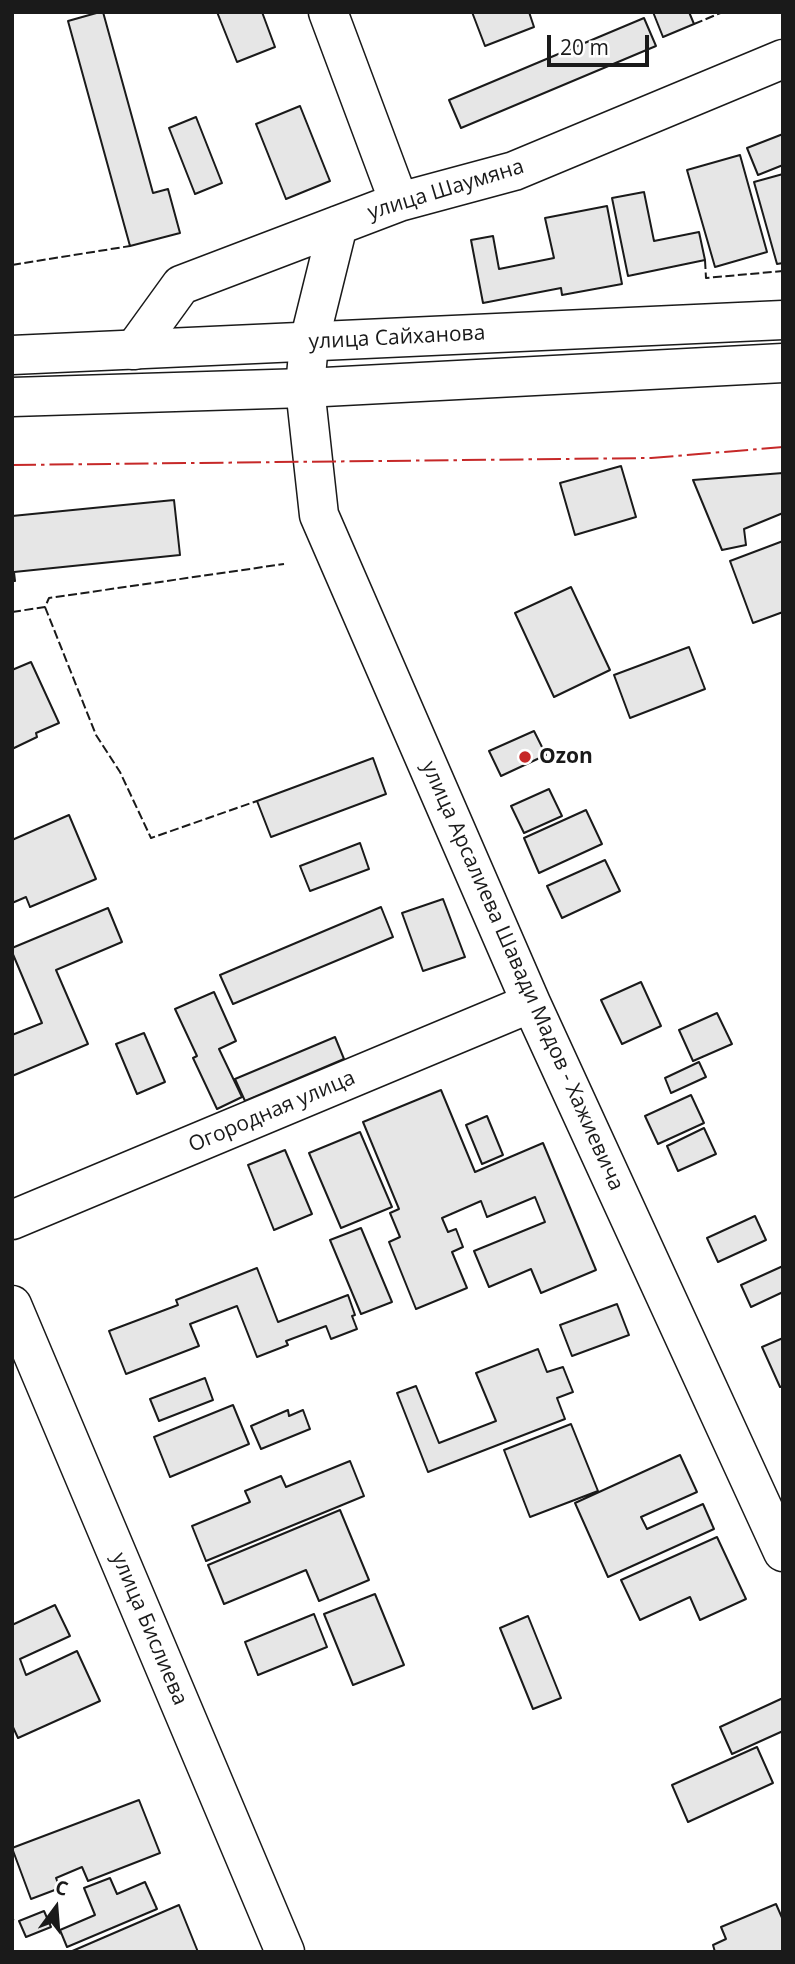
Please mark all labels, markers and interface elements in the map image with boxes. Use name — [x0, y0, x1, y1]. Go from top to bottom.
scale bar — [550, 21, 652, 65]
text: 20 m — [560, 33, 609, 61]
street label: улица Шаумяна — [365, 154, 527, 226]
street label: улица Сайханова — [308, 321, 486, 355]
place label: Ozon — [539, 744, 593, 770]
marker: Ozon — [517, 749, 533, 765]
street label: улица Арсалиева Шавади Мадов - Хажиевича — [415, 757, 629, 1195]
street label: Огородная улица — [185, 1066, 359, 1158]
street label: улица Бислиева — [105, 1549, 193, 1709]
north arrow — [21, 1873, 91, 1943]
text: С — [52, 1874, 71, 1902]

